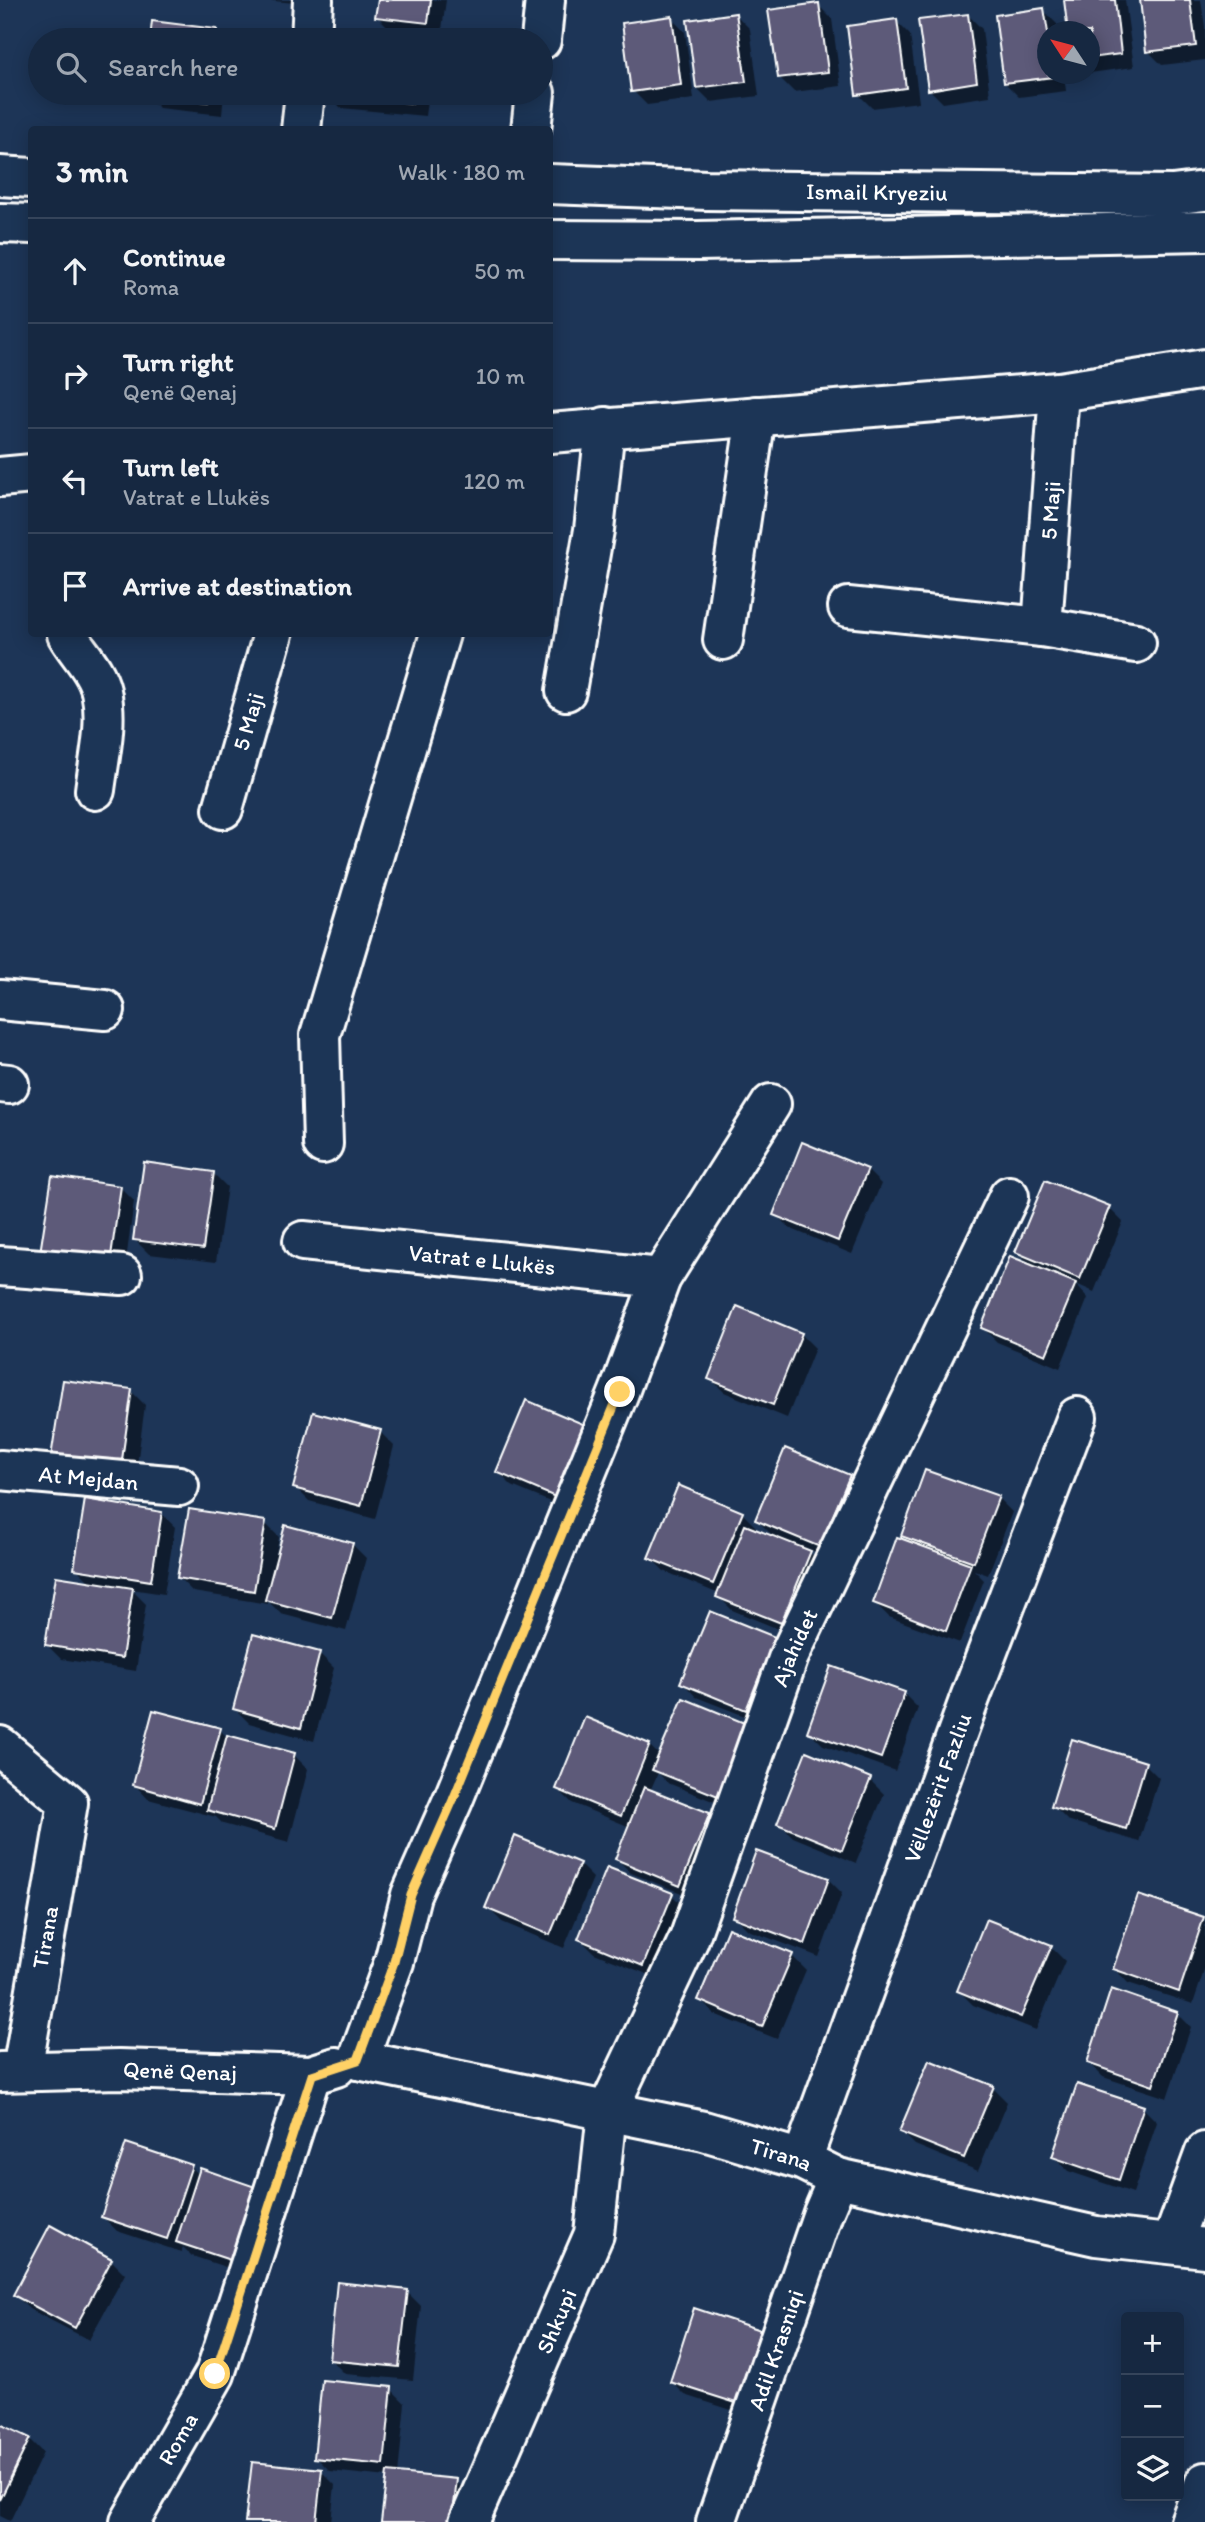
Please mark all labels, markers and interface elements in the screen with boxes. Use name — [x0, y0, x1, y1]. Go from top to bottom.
north arrow — [1037, 21, 1100, 84]
search box — [28, 28, 553, 105]
icon: search — [52, 48, 90, 86]
text: Search here — [108, 51, 238, 83]
text: 3 min — [56, 153, 128, 190]
text: Walk · 180 m — [398, 158, 525, 186]
street label: Ismail Kryeziu — [806, 177, 948, 207]
text: Continue — [123, 241, 226, 273]
icon: ahead — [56, 252, 94, 290]
text: 50 m — [474, 257, 525, 285]
text: Roma — [123, 273, 179, 301]
text: Turn right — [123, 346, 234, 378]
icon: right — [56, 357, 94, 395]
text: 10 m — [476, 362, 525, 390]
text: Qenë Qenaj — [123, 378, 237, 406]
text: Turn left — [123, 451, 219, 483]
icon: left — [56, 462, 94, 500]
text: 120 m — [464, 467, 525, 495]
street label: 5 Maji — [1034, 480, 1067, 541]
text: Vatrat e Llukës — [123, 483, 270, 511]
icon: arrive — [56, 567, 94, 605]
text: Arrive at destination — [123, 570, 352, 602]
street label: 5 Maji — [226, 689, 270, 754]
street label: Vatrat e Llukës — [407, 1238, 557, 1281]
route end — [604, 1376, 635, 1407]
street label: At Mejdan — [38, 1460, 140, 1496]
street label: Ajahidet — [765, 1604, 824, 1690]
street label: Vëllezërit Fazliu — [897, 1709, 978, 1867]
street label: Tirana — [26, 1903, 64, 1971]
street label: Qenë Qenaj — [122, 2055, 237, 2087]
street label: Tirana — [747, 2131, 818, 2177]
street label: Shkupi — [530, 2284, 583, 2358]
street label: Adil Krasniqi — [742, 2286, 809, 2414]
map controls — [1121, 2312, 1184, 2501]
button: + — [1121, 2312, 1184, 2375]
route start — [199, 2358, 230, 2389]
button: − — [1121, 2375, 1184, 2438]
street label: Roma — [152, 2407, 204, 2470]
button: layers — [1121, 2438, 1184, 2501]

